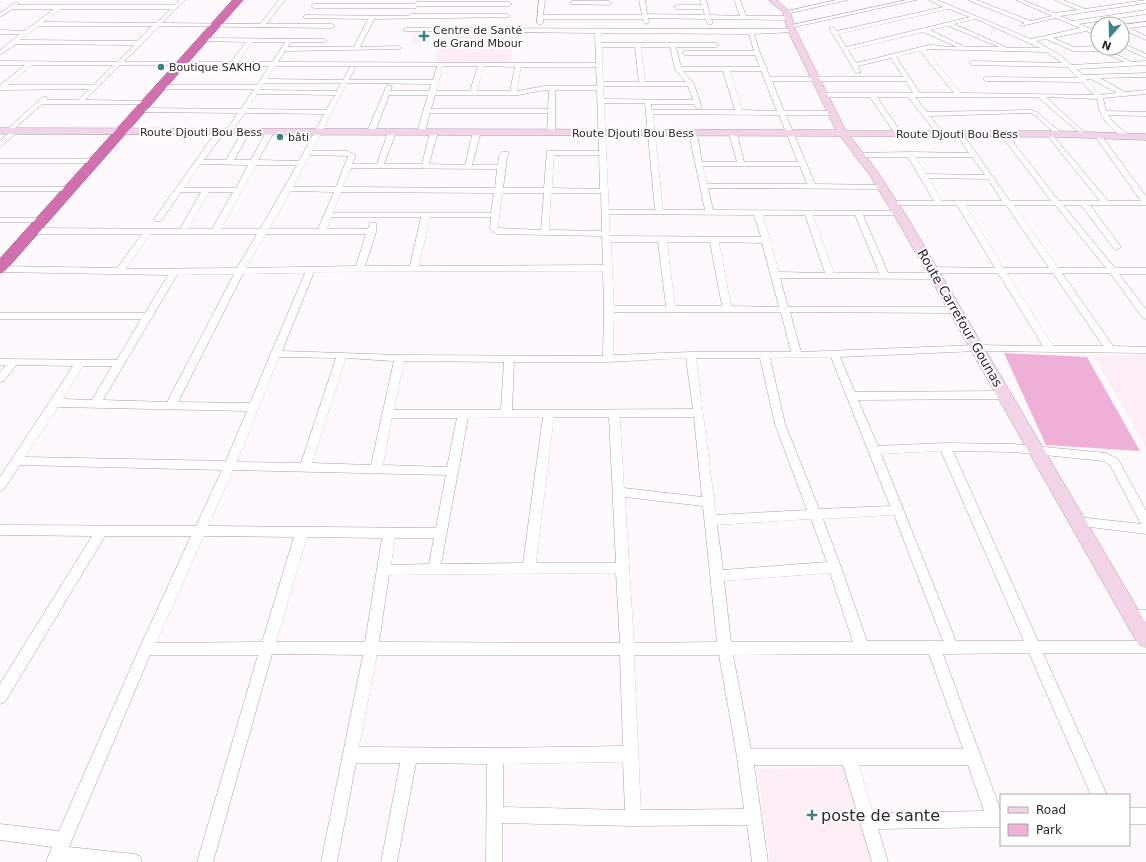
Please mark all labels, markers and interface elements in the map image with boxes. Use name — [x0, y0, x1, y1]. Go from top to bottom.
north arrow — [1090, 16, 1130, 56]
place label: Centre de Santé de Grand Mbour — [433, 24, 523, 50]
marker: Centre de Santé de Grand Mbour — [418, 30, 430, 42]
text: N — [1100, 37, 1113, 53]
place label: Boutique SAKHO — [169, 61, 261, 74]
marker: Boutique SAKHO — [156, 62, 166, 72]
street label: Route Djouti Bou Bess — [140, 126, 262, 139]
street label: Route Djouti Bou Bess — [572, 127, 694, 140]
street label: Route Djouti Bou Bess — [896, 128, 1018, 141]
place label: bâti — [288, 131, 309, 144]
marker: bâti — [275, 132, 285, 142]
street label: Route Carrefour Gounas — [914, 246, 1006, 390]
legend — [1000, 794, 1130, 846]
text: Road — [1036, 803, 1066, 817]
place label: poste de sante — [821, 806, 940, 825]
marker: poste de sante — [806, 809, 818, 821]
text: Park — [1036, 823, 1062, 837]

